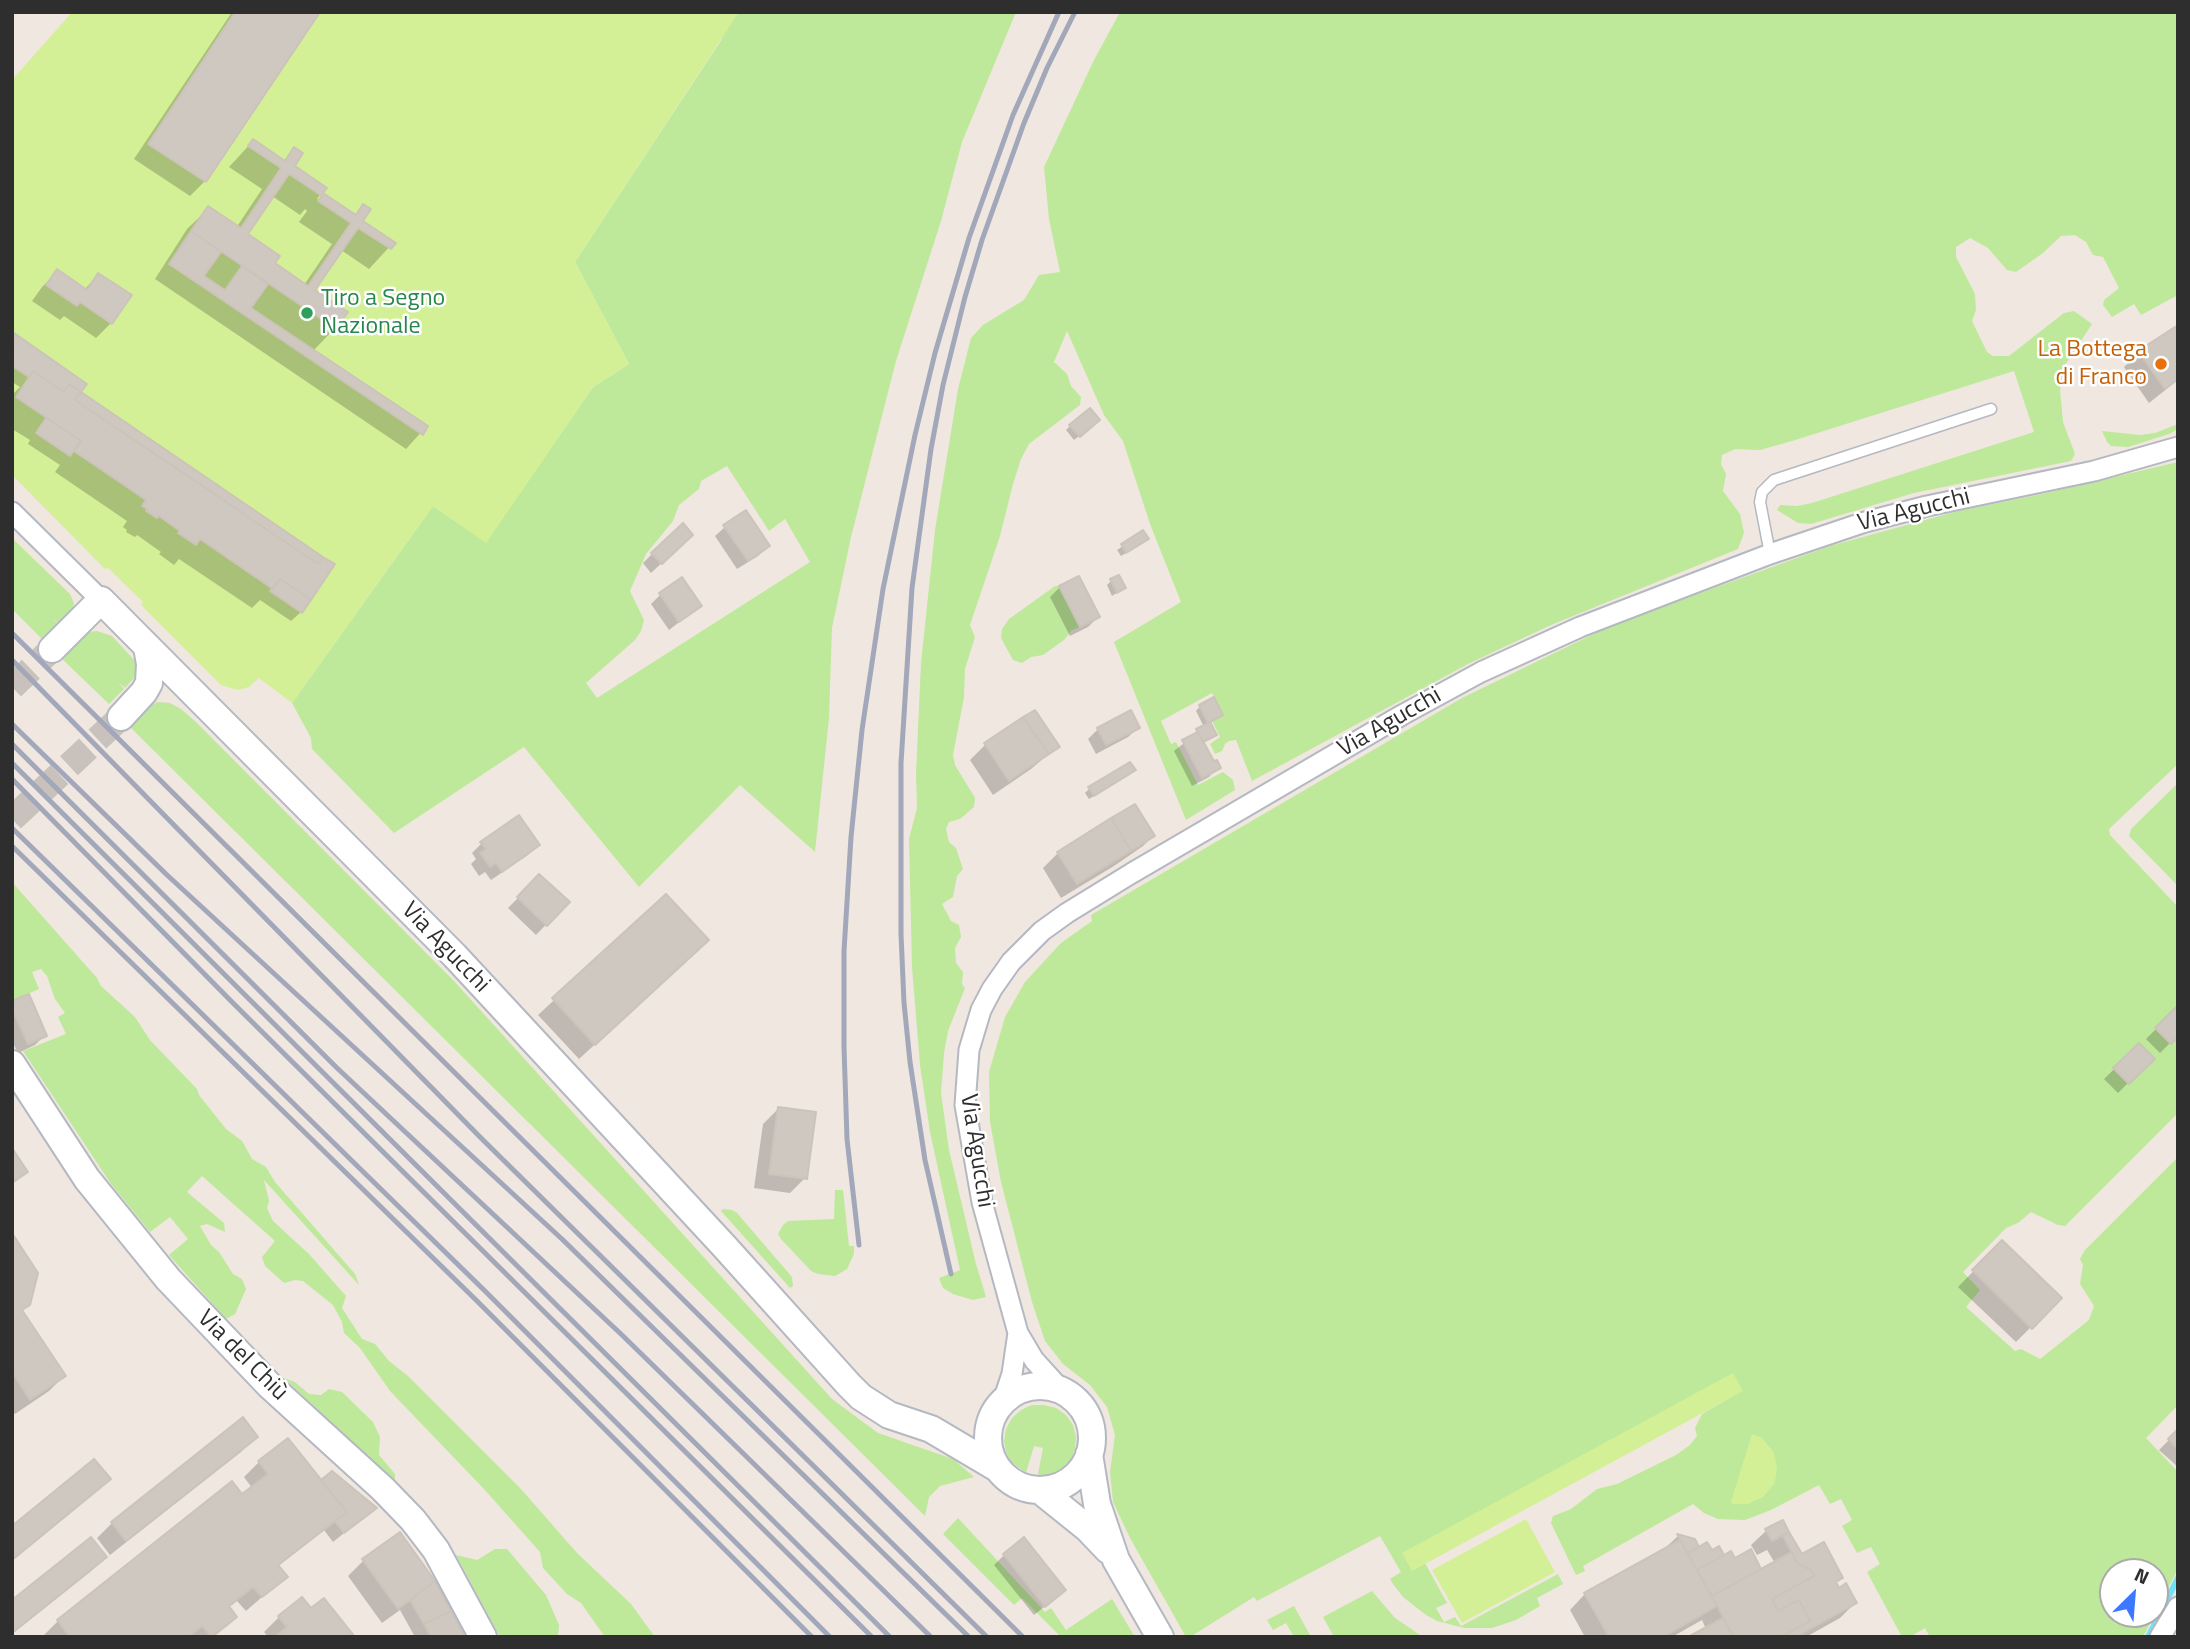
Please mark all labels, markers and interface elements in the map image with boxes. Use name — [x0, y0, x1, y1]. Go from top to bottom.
place label: Tiro a Segno Nazionale — [321, 285, 445, 341]
marker: Tiro a Segno Nazionale — [299, 305, 315, 321]
place label: La Bottega di Franco — [2038, 336, 2147, 392]
marker: La Bottega di Franco — [2153, 356, 2169, 372]
street label: Via Agucchi — [1855, 483, 1973, 539]
street label: Via Agucchi — [1333, 682, 1447, 764]
street label: Via Agucchi — [395, 897, 495, 999]
street label: Via Agucchi — [953, 1092, 999, 1210]
street label: Via del Chiù — [191, 1305, 293, 1407]
north arrow — [2099, 1558, 2169, 1628]
text: N — [2130, 1559, 2154, 1591]

